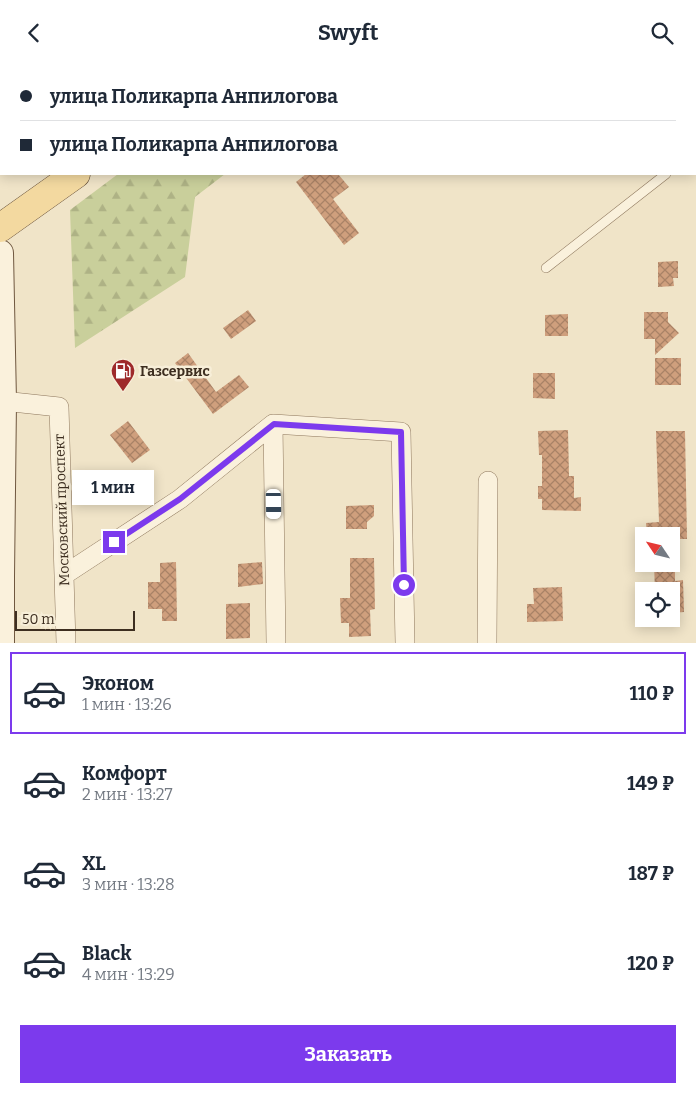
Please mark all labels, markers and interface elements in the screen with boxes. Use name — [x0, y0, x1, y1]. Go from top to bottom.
icon: back — [20, 19, 48, 47]
text: Swyft — [318, 19, 378, 46]
icon: search — [648, 19, 676, 47]
text: улица Поликарпа Анпилогова — [50, 85, 338, 108]
text: улица Поликарпа Анпилогова — [50, 133, 338, 156]
fuel station icon: Газсервис — [110, 358, 136, 392]
place label: Газсервис — [140, 363, 210, 380]
street label: Московский проспект — [51, 434, 73, 586]
callout: 1 мин — [73, 469, 155, 505]
text: 1 мин — [91, 478, 135, 497]
car — [266, 489, 281, 519]
north arrow — [635, 527, 680, 573]
map controls — [635, 527, 680, 627]
route end — [103, 531, 125, 553]
route start — [393, 574, 415, 596]
button: locate — [635, 582, 680, 627]
scale bar — [15, 608, 135, 631]
text: 50 m — [22, 611, 55, 628]
icon: car — [22, 671, 67, 716]
text: Эконом — [82, 672, 154, 695]
text: 110 ₽ — [630, 682, 674, 705]
text: 1 мин · 13:26 — [82, 695, 172, 714]
icon: car — [22, 761, 67, 806]
text: Комфорт — [82, 762, 167, 785]
text: 149 ₽ — [627, 772, 674, 795]
text: 2 мин · 13:27 — [82, 785, 172, 804]
icon: car — [22, 851, 67, 896]
text: XL — [82, 852, 106, 875]
text: 187 ₽ — [628, 862, 674, 885]
text: 3 мин · 13:28 — [82, 875, 175, 894]
icon: car — [22, 941, 67, 986]
text: Black — [82, 942, 132, 965]
text: 120 ₽ — [627, 952, 674, 975]
text: 4 мин · 13:29 — [82, 965, 175, 984]
button: Заказать — [20, 1025, 676, 1083]

